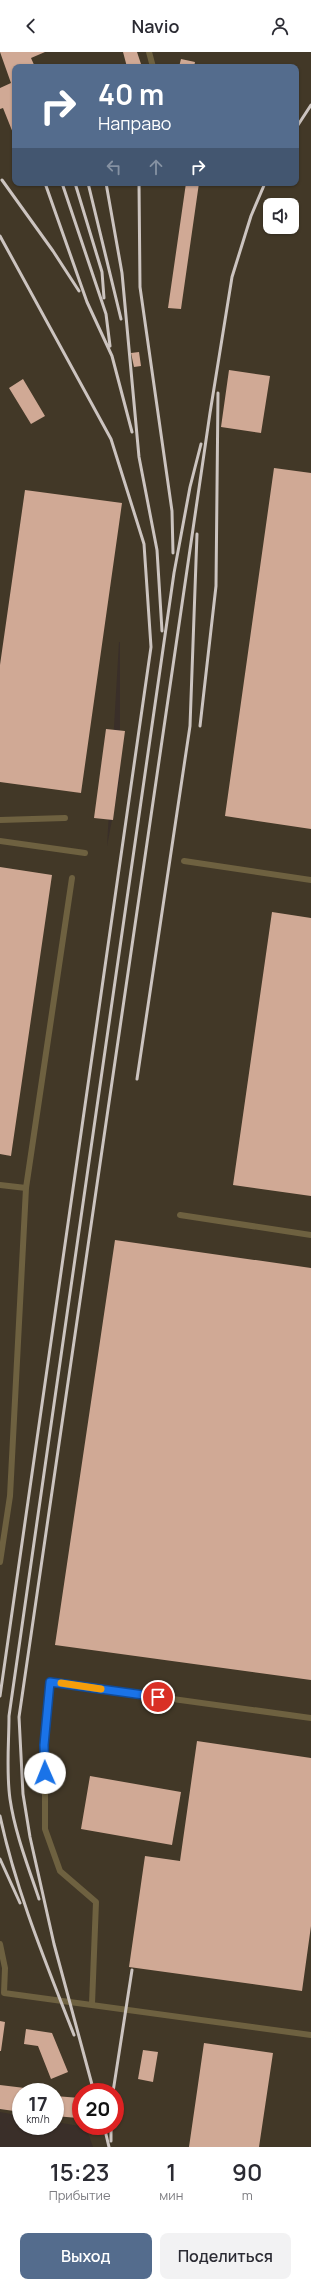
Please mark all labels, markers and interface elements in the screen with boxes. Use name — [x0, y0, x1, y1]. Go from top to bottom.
text: Navio — [131, 14, 180, 38]
icon: back — [20, 15, 42, 37]
icon: person — [269, 15, 291, 37]
text: 40 m — [98, 75, 164, 113]
icon: right — [32, 80, 84, 132]
text: Направо — [98, 111, 172, 135]
icon: left — [103, 156, 125, 178]
icon: ahead — [145, 156, 167, 178]
icon: right — [187, 156, 209, 178]
map controls — [263, 198, 299, 234]
button: sound — [263, 198, 299, 234]
pin — [141, 1680, 175, 1714]
icon: arrive — [147, 1686, 169, 1708]
position arrow — [24, 1752, 66, 1794]
speed limit sign: 20 — [72, 2083, 124, 2135]
text: 17 — [28, 2090, 48, 2117]
text: km/h — [26, 2112, 50, 2126]
text: 15:23 — [50, 2155, 110, 2188]
text: 1 — [166, 2155, 176, 2188]
text: 90 — [232, 2155, 262, 2188]
text: Прибытие — [49, 2186, 111, 2204]
text: мин — [159, 2186, 183, 2204]
text: m — [242, 2186, 253, 2204]
button: Выход — [20, 2233, 152, 2279]
button: Поделиться — [160, 2233, 291, 2279]

